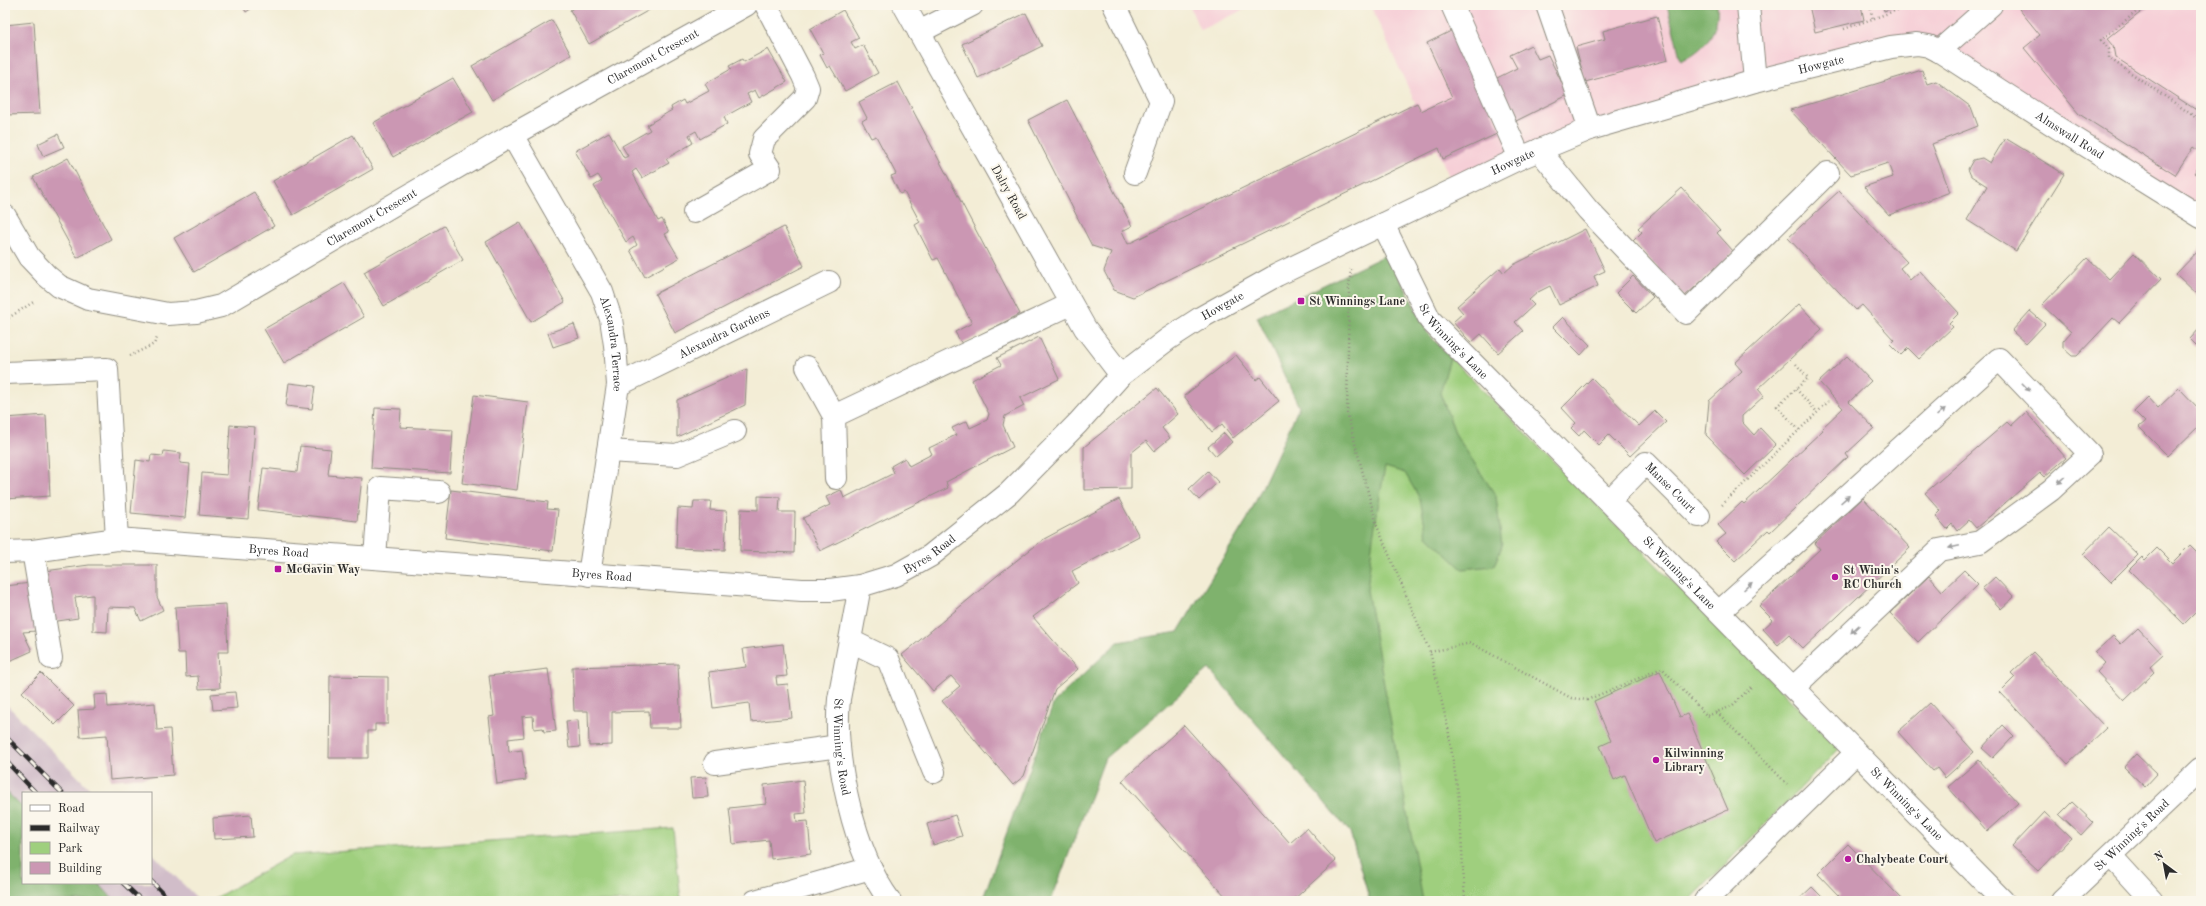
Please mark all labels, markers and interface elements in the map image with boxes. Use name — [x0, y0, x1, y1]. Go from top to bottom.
street label: Claremont Crescent — [606, 27, 701, 88]
street label: Howgate — [1797, 54, 1846, 77]
street label: Almswall Road — [2033, 110, 2106, 162]
street label: Howgate — [1489, 147, 1537, 178]
street label: Dalry Road — [988, 163, 1028, 222]
street label: Claremont Crescent — [325, 187, 419, 249]
street label: Howgate — [1200, 290, 1247, 323]
street label: Alexandra Terrace — [597, 295, 623, 393]
marker: St Winnings Lane — [1296, 296, 1306, 306]
place label: St Winnings Lane — [1309, 296, 1405, 308]
street label: St Winning's Lane — [1416, 302, 1490, 382]
street label: Alexandra Gardens — [677, 307, 772, 361]
one-way arrow — [2021, 382, 2031, 392]
one-way arrow — [1936, 407, 1946, 416]
street label: Manse Court — [1642, 461, 1698, 516]
one-way arrow — [2057, 475, 2067, 484]
one-way arrow — [1840, 494, 1850, 504]
street label: Byres Road — [902, 533, 958, 577]
street label: St Winning's Lane — [1640, 535, 1717, 613]
street label: Byres Road — [248, 544, 309, 560]
one-way arrow — [1947, 545, 1960, 551]
marker: McGavin Way — [273, 564, 283, 574]
place label: McGavin Way — [286, 564, 360, 576]
place label: St Winin's RC Church — [1843, 565, 1902, 591]
street label: Byres Road — [571, 568, 632, 584]
marker: St Winin's RC Church — [1830, 572, 1840, 582]
one-way arrow — [1744, 582, 1753, 591]
one-way arrow — [1850, 625, 1860, 634]
street label: St Winning's Road — [831, 697, 852, 797]
place label: Kilwinning Library — [1664, 748, 1724, 774]
marker: Kilwinning Library — [1651, 755, 1661, 765]
street label: St Winning's Lane — [1868, 765, 1945, 843]
legend — [22, 792, 152, 884]
street label: St Winning's Road — [2093, 798, 2172, 874]
text: Road — [58, 803, 85, 815]
text: Railway — [58, 823, 101, 835]
text: Park — [58, 843, 83, 855]
north arrow — [2144, 844, 2184, 884]
text: N — [2153, 850, 2166, 864]
marker: Chalybeate Court — [1843, 854, 1853, 864]
place label: Chalybeate Court — [1856, 854, 1949, 866]
text: Building — [58, 863, 102, 875]

